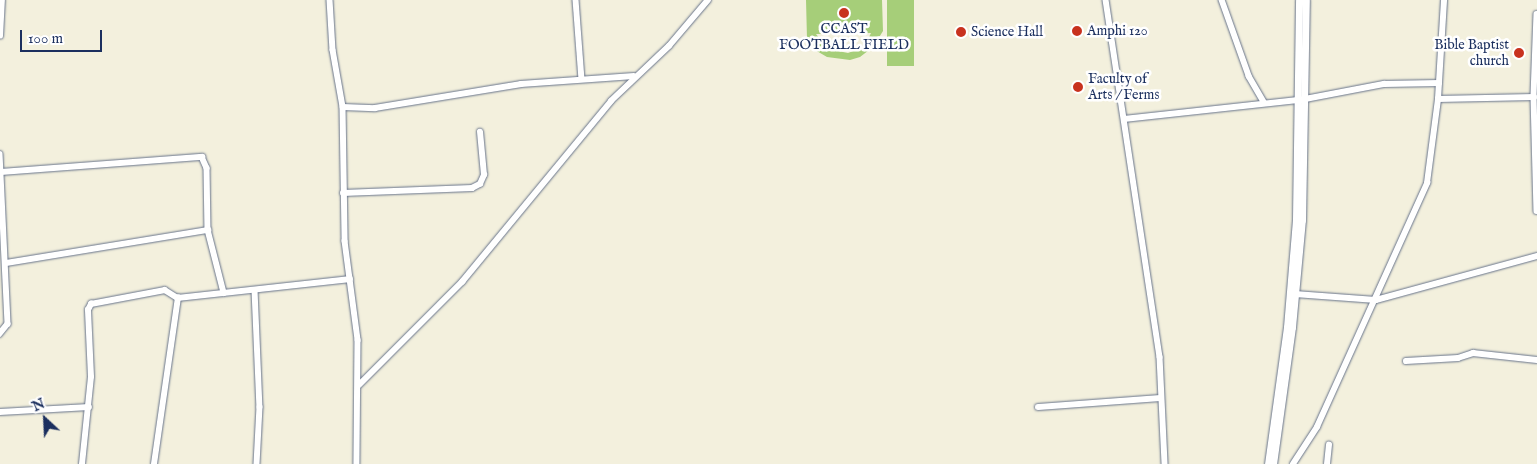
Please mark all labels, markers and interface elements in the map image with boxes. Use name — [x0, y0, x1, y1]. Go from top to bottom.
marker: CCAST FOOTBALL FIELD — [838, 7, 850, 19]
scale bar — [22, 20, 105, 52]
place label: CCAST FOOTBALL FIELD — [779, 21, 909, 54]
place label: Amphi 120 — [1087, 23, 1148, 39]
place label: Science Hall — [971, 24, 1043, 40]
marker: Amphi 120 — [1071, 25, 1083, 37]
marker: Science Hall — [955, 26, 967, 38]
text: 100 m — [28, 29, 63, 48]
place label: Bible Baptist church — [1434, 37, 1509, 70]
marker: Bible Baptist church — [1513, 47, 1525, 59]
place label: Faculty of Arts / Ferms — [1088, 71, 1159, 104]
marker: Faculty of Arts / Ferms — [1072, 81, 1084, 93]
north arrow — [20, 394, 70, 444]
text: N — [29, 395, 48, 416]

